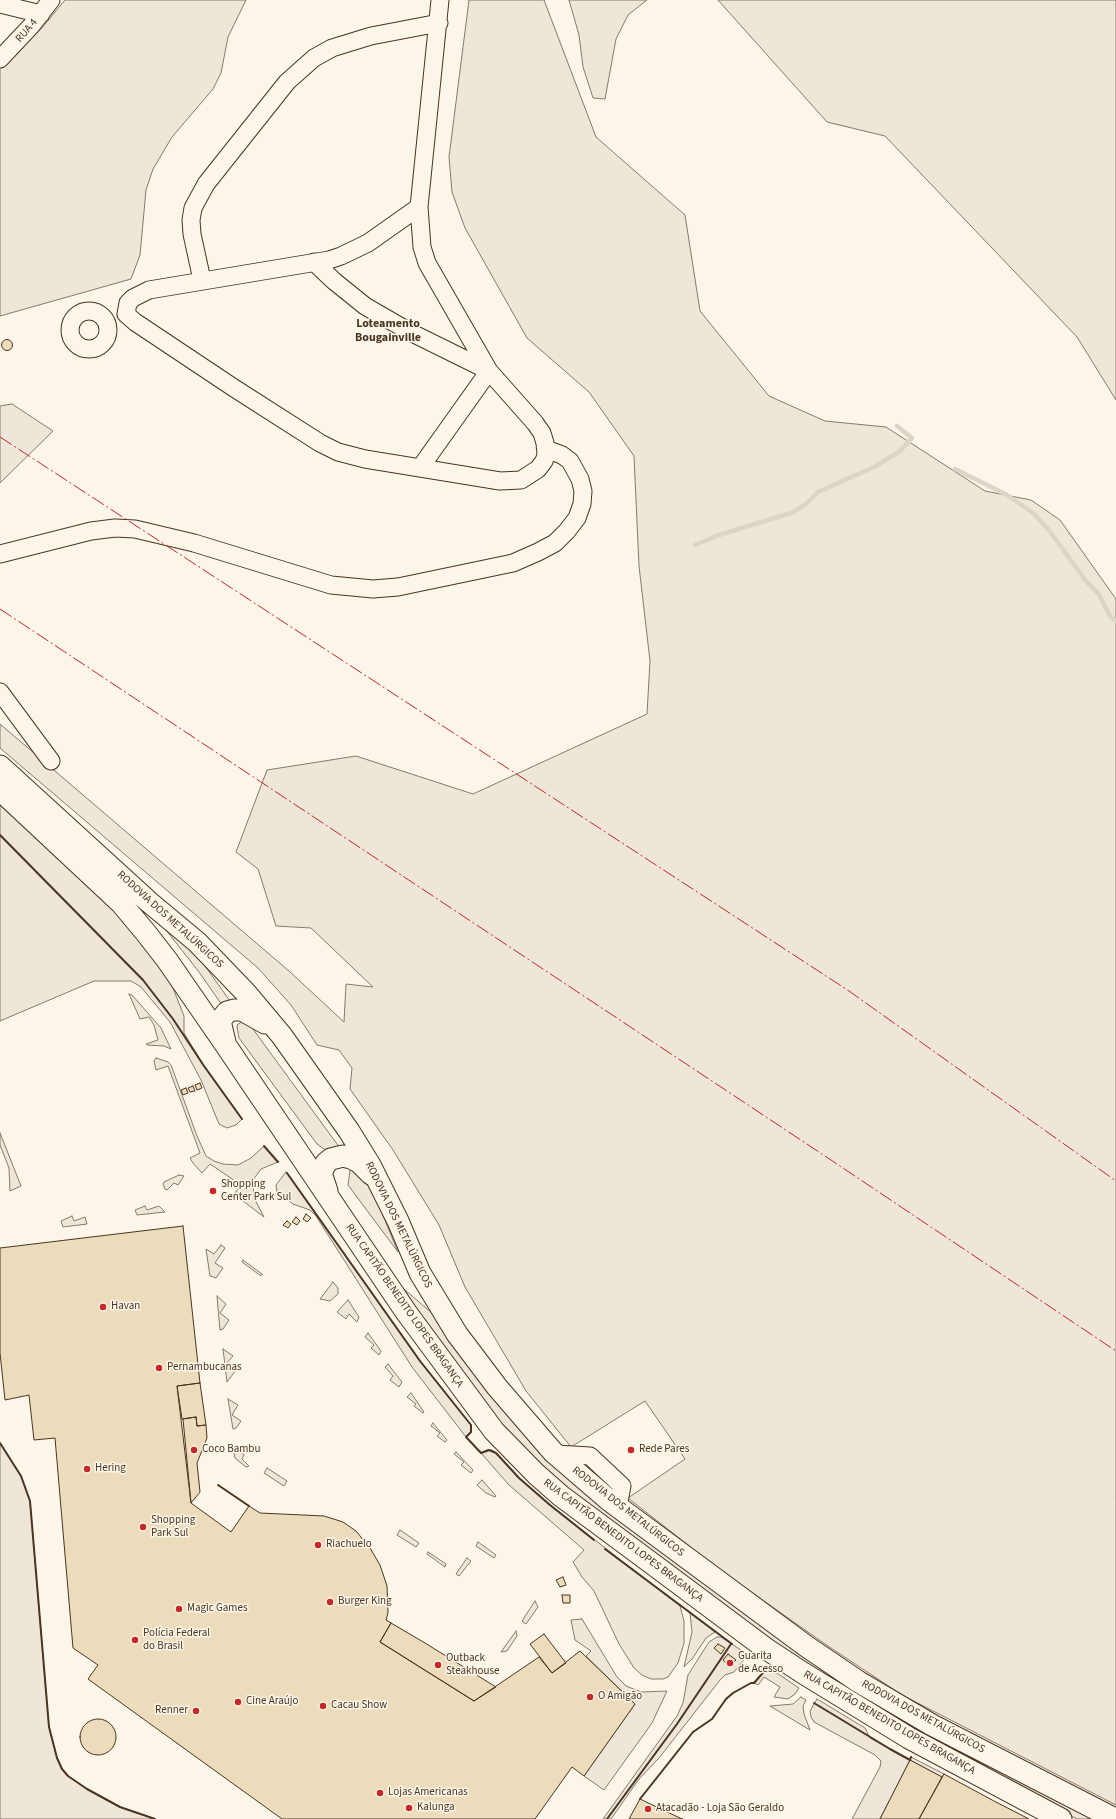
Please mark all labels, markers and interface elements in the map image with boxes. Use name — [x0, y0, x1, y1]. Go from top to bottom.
street label: RUA 4 — [13, 17, 41, 45]
district label: Loteamento Bougainville — [355, 317, 421, 345]
street label: RODOVIA DOS METALÚRGICOS — [114, 869, 226, 971]
street label: RODOVIA DOS METALÚRGICOS — [362, 1160, 434, 1290]
place label: Shopping Center Park Sul — [221, 1178, 291, 1204]
marker: Shopping Center Park Sul — [208, 1186, 218, 1196]
street label: RUA CAPITÃO BENEDITO LOPES BRAGANÇA — [342, 1222, 466, 1390]
place label: Havan — [111, 1300, 140, 1314]
marker: Havan — [98, 1302, 108, 1312]
place label: Pernambucanas — [167, 1361, 242, 1375]
marker: Pernambucanas — [154, 1363, 164, 1373]
place label: Coco Bambu — [202, 1443, 260, 1457]
place label: Rede Pares — [639, 1443, 689, 1457]
marker: Coco Bambu — [189, 1445, 199, 1455]
marker: Rede Pares — [626, 1445, 636, 1455]
place label: Hering — [95, 1462, 126, 1476]
marker: Hering — [82, 1464, 92, 1474]
street label: RODOVIA DOS METALÚRGICOS — [569, 1464, 687, 1560]
street label: RUA CAPITÃO BENEDITO LOPES BRAGANÇA — [541, 1477, 705, 1605]
place label: Shopping Park Sul — [151, 1514, 195, 1540]
marker: Shopping Park Sul — [138, 1522, 148, 1532]
place label: Riachuelo — [326, 1538, 372, 1552]
marker: Riachuelo — [313, 1540, 323, 1550]
place label: Burger King — [338, 1595, 392, 1609]
marker: Burger King — [325, 1597, 335, 1607]
place label: Magic Games — [187, 1602, 248, 1616]
marker: Magic Games — [174, 1604, 184, 1614]
place label: Polícia Federal do Brasil — [143, 1627, 210, 1653]
marker: Polícia Federal do Brasil — [130, 1635, 140, 1645]
place label: Guarita de Acesso — [738, 1650, 783, 1676]
place label: Outback Steakhouse — [446, 1652, 499, 1678]
marker: Guarita de Acesso — [725, 1658, 735, 1668]
marker: Outback Steakhouse — [433, 1660, 443, 1670]
street label: RUA CAPITÃO BENEDITO LOPES BRAGANÇA — [801, 1668, 977, 1778]
street label: RODOVIA DOS METALÚRGICOS — [859, 1678, 987, 1756]
place label: O Amigão — [598, 1690, 642, 1704]
marker: O Amigão — [585, 1692, 595, 1702]
place label: Cine Araújo — [246, 1695, 298, 1709]
marker: Cine Araújo — [233, 1697, 243, 1707]
place label: Cacau Show — [331, 1699, 387, 1713]
marker: Cacau Show — [318, 1701, 328, 1711]
place label: Renner — [155, 1704, 188, 1718]
marker: Renner — [191, 1706, 201, 1716]
place label: Lojas Americanas — [388, 1786, 468, 1800]
marker: Lojas Americanas — [375, 1788, 385, 1798]
place label: Kalunga — [417, 1801, 455, 1815]
place label: Atacadão - Loja São Geraldo — [656, 1802, 784, 1816]
marker: Kalunga — [404, 1803, 414, 1813]
marker: Atacadão - Loja São Geraldo — [643, 1804, 653, 1814]

